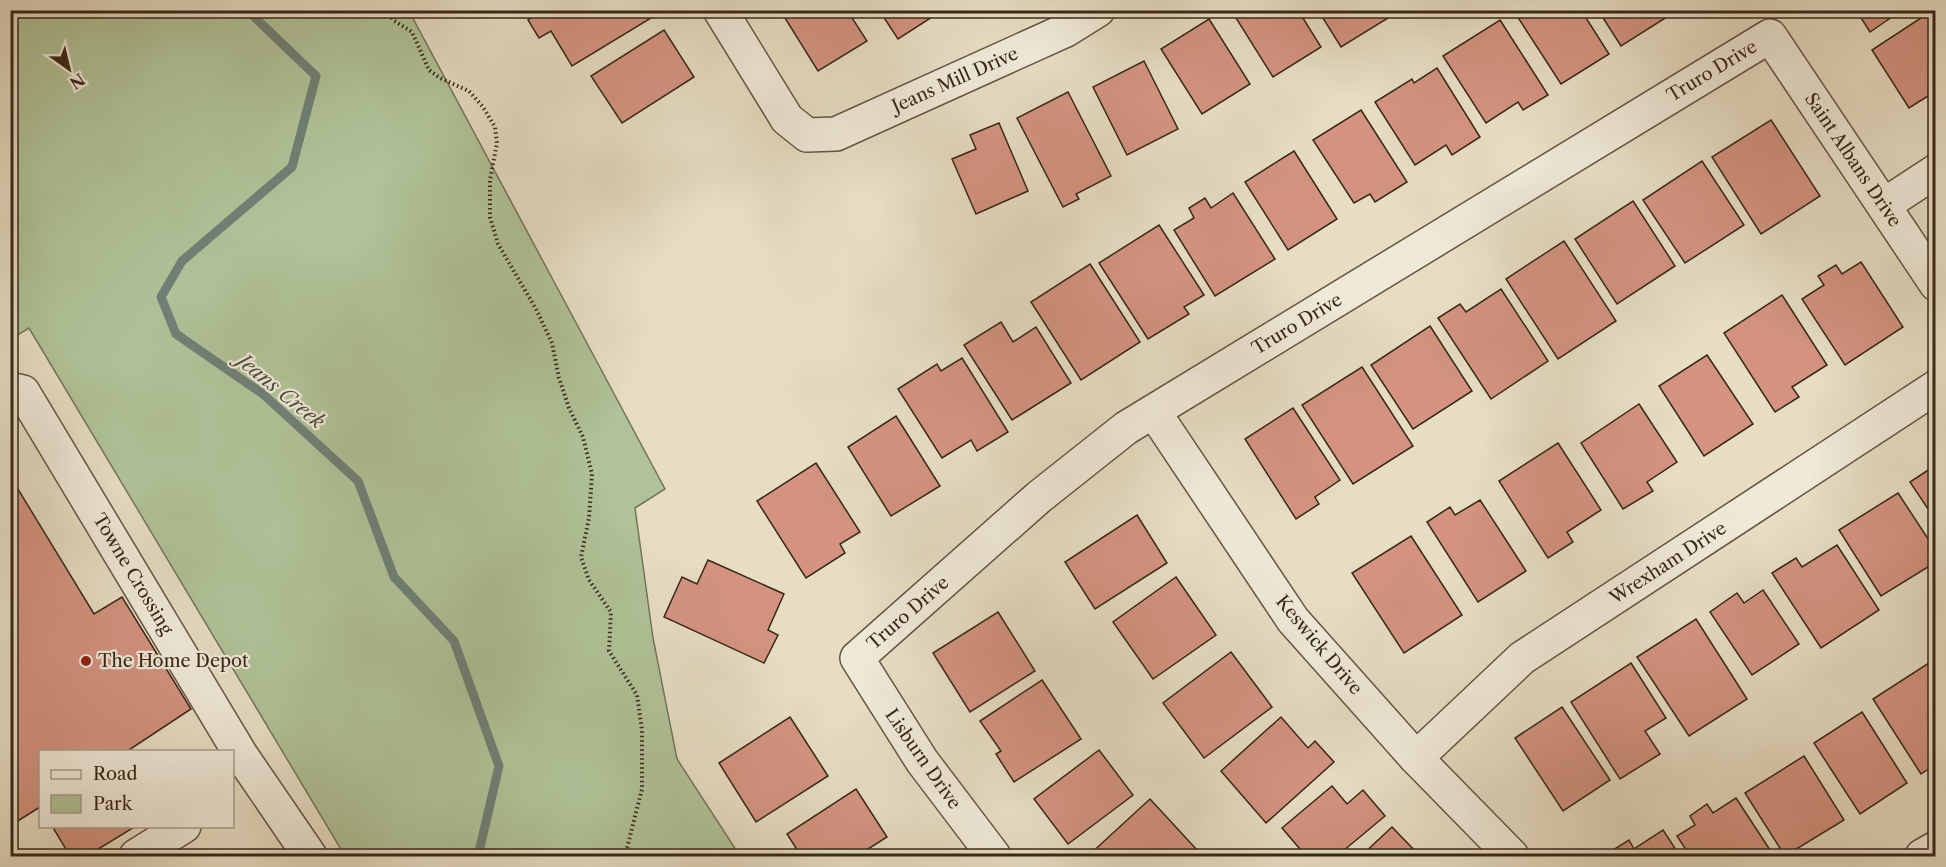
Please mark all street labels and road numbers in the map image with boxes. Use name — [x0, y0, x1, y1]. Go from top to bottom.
street label: Truro Drive — [1663, 36, 1761, 106]
street label: Jeans Mill Drive — [886, 42, 1021, 119]
street label: Saint Albans Drive — [1800, 89, 1906, 231]
street label: Truro Drive — [1248, 289, 1346, 359]
street label: Towne Crossing — [88, 509, 178, 639]
street label: Wrexham Drive — [1605, 517, 1730, 609]
street label: Truro Drive — [863, 572, 953, 654]
street label: Keswick Drive — [1271, 591, 1367, 699]
street label: Lisburn Drive — [880, 705, 966, 813]

